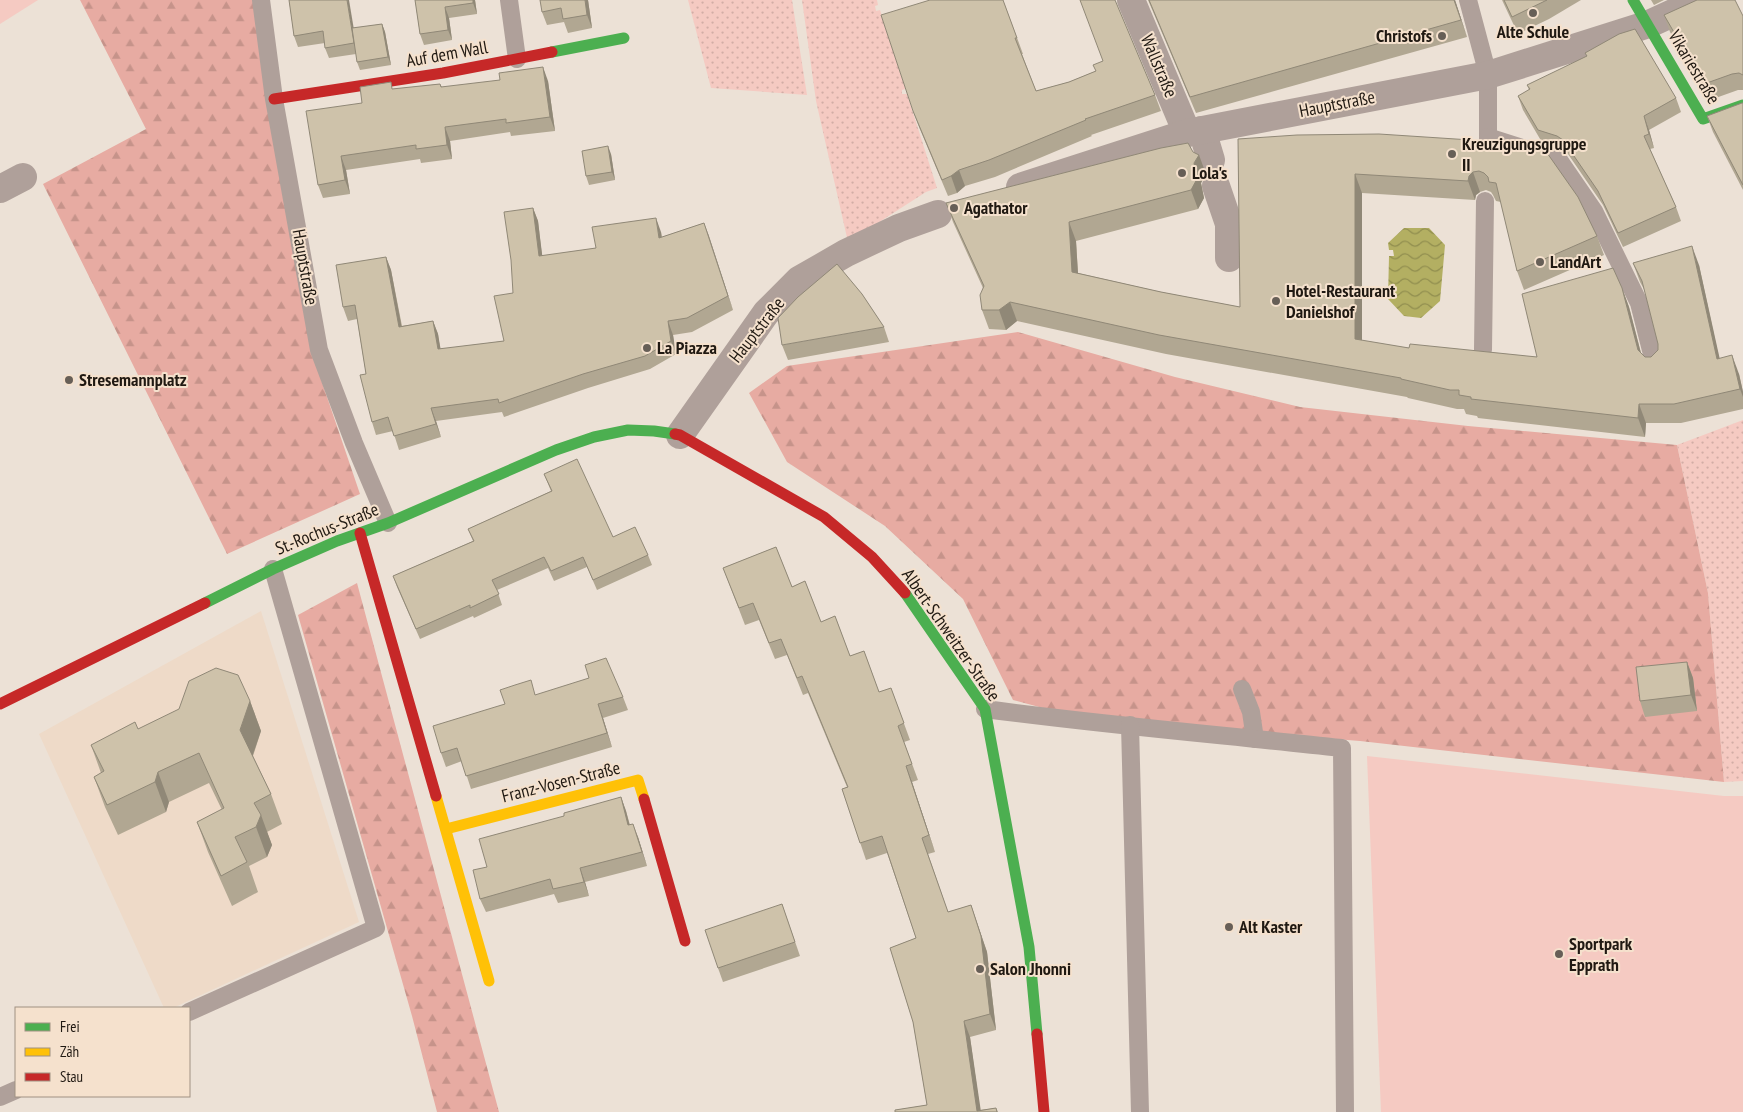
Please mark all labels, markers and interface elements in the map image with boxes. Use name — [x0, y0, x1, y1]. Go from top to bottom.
marker: Alte Schule — [1527, 7, 1539, 19]
place label: Alte Schule — [1496, 20, 1569, 43]
place label: Christofs — [1376, 24, 1432, 47]
street label: Vikariestraße — [1663, 25, 1725, 108]
marker: Christofs — [1436, 30, 1448, 42]
street label: Wallstraße — [1136, 31, 1183, 101]
street label: Auf dem Wall — [404, 35, 490, 72]
street label: Hauptstraße — [1297, 85, 1377, 122]
place label: Kreuzigungsgruppe II — [1462, 132, 1587, 176]
marker: Kreuzigungsgruppe II — [1446, 148, 1458, 160]
place label: Lola's — [1192, 161, 1227, 184]
marker: Lola's — [1176, 167, 1188, 179]
place label: Agathator — [963, 196, 1028, 219]
marker: Agathator — [948, 202, 960, 214]
street label: Hauptstraße — [287, 227, 323, 307]
place label: LandArt — [1550, 250, 1602, 273]
marker: LandArt — [1534, 256, 1546, 268]
place label: Hotel-Restaurant Danielshof — [1286, 279, 1396, 323]
street label: Hauptstraße — [724, 292, 789, 367]
marker: Hotel-Restaurant Danielshof — [1270, 295, 1282, 307]
place label: La Piazza — [657, 336, 717, 359]
marker: La Piazza — [641, 342, 653, 354]
place label: Stresemannplatz — [79, 368, 187, 391]
marker: Stresemannplatz — [63, 374, 75, 386]
street label: St.-Rochus-Straße — [272, 497, 382, 560]
street label: Albert-Schweitzer-Straße — [897, 564, 1006, 706]
street label: Franz-Vosen-Straße — [499, 756, 623, 807]
place label: Alt Kaster — [1238, 915, 1303, 938]
marker: Alt Kaster — [1223, 921, 1235, 933]
place label: Sportpark Epprath — [1569, 932, 1633, 976]
marker: Sportpark Epprath — [1553, 948, 1565, 960]
place label: Salon Jhonni — [990, 957, 1071, 980]
marker: Salon Jhonni — [974, 963, 986, 975]
legend — [15, 1007, 190, 1097]
text: Frei — [60, 1017, 80, 1036]
text: Zäh — [60, 1042, 79, 1061]
text: Stau — [60, 1067, 83, 1086]

